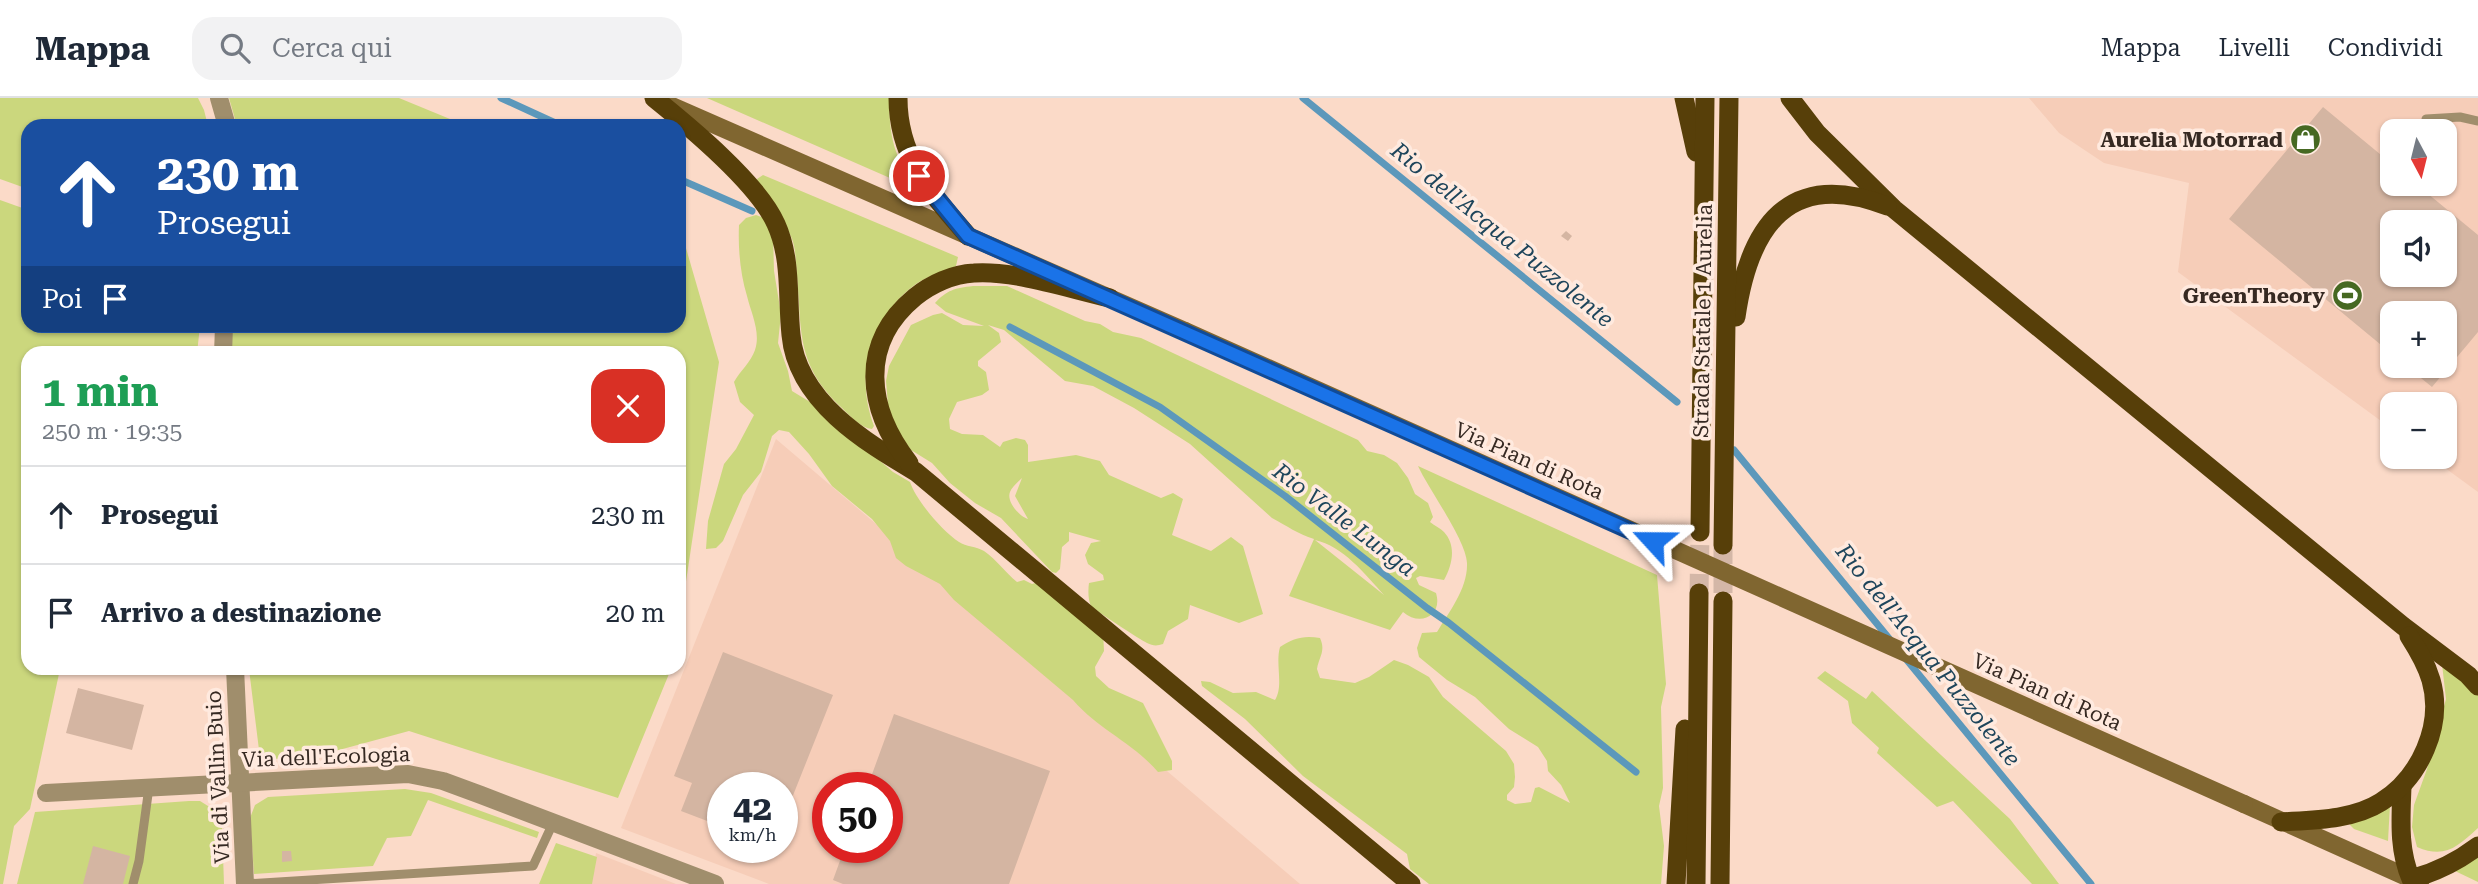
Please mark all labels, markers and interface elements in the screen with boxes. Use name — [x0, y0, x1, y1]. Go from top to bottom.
search box — [192, 17, 682, 80]
text: Mappa — [35, 29, 150, 68]
icon: search — [216, 29, 254, 67]
text: Cerca qui — [272, 33, 392, 63]
text: Mappa — [2101, 34, 2180, 62]
text: Livelli — [2218, 34, 2290, 62]
text: Condividi — [2328, 34, 2443, 62]
north arrow — [2380, 119, 2457, 196]
map controls — [2380, 119, 2457, 469]
shop icon: Aurelia Motorrad — [2289, 123, 2323, 157]
place label: Aurelia Motorrad — [2101, 128, 2283, 152]
water label: Rio dell'Acqua Puzzolente — [1385, 136, 1619, 333]
text: 230 m — [157, 145, 299, 202]
pin — [889, 146, 949, 206]
icon: ahead — [42, 147, 133, 238]
icon: arrive — [900, 157, 938, 195]
street label: Strada Statale 1 Aurelia — [1689, 203, 1717, 438]
text: Prosegui — [157, 204, 291, 242]
button: sound — [2380, 210, 2457, 287]
sports icon: GreenTheory — [2331, 279, 2365, 313]
icon: arrive — [96, 280, 134, 318]
text: Poi — [42, 284, 82, 314]
place label: GreenTheory — [2183, 284, 2325, 308]
button: + — [2380, 301, 2457, 378]
text: 1 min — [42, 367, 159, 416]
button: close — [591, 369, 665, 443]
button: − — [2380, 392, 2457, 469]
street label: Via Pian di Rota — [1451, 417, 1608, 505]
text: 250 m · 19:35 — [42, 418, 182, 445]
water label: Rio Valle Lunga — [1267, 457, 1421, 582]
icon: ahead — [42, 496, 80, 534]
text: Prosegui — [101, 500, 218, 530]
text: 230 m — [591, 500, 665, 530]
position arrow — [1616, 504, 1690, 578]
water label: Rio dell'Acqua Puzzolente — [1829, 538, 2026, 772]
icon: arrive — [42, 594, 80, 632]
text: Arrivo a destinazione — [101, 598, 382, 628]
text: 20 m — [606, 598, 665, 628]
street label: Via Pian di Rota — [1969, 648, 2126, 736]
street label: Via di Vallin Buio — [201, 690, 235, 864]
street label: Via dell'Ecologia — [241, 742, 411, 772]
speed limit sign: 50 — [812, 772, 903, 863]
text: 42 — [733, 788, 772, 829]
text: km/h — [728, 824, 777, 845]

